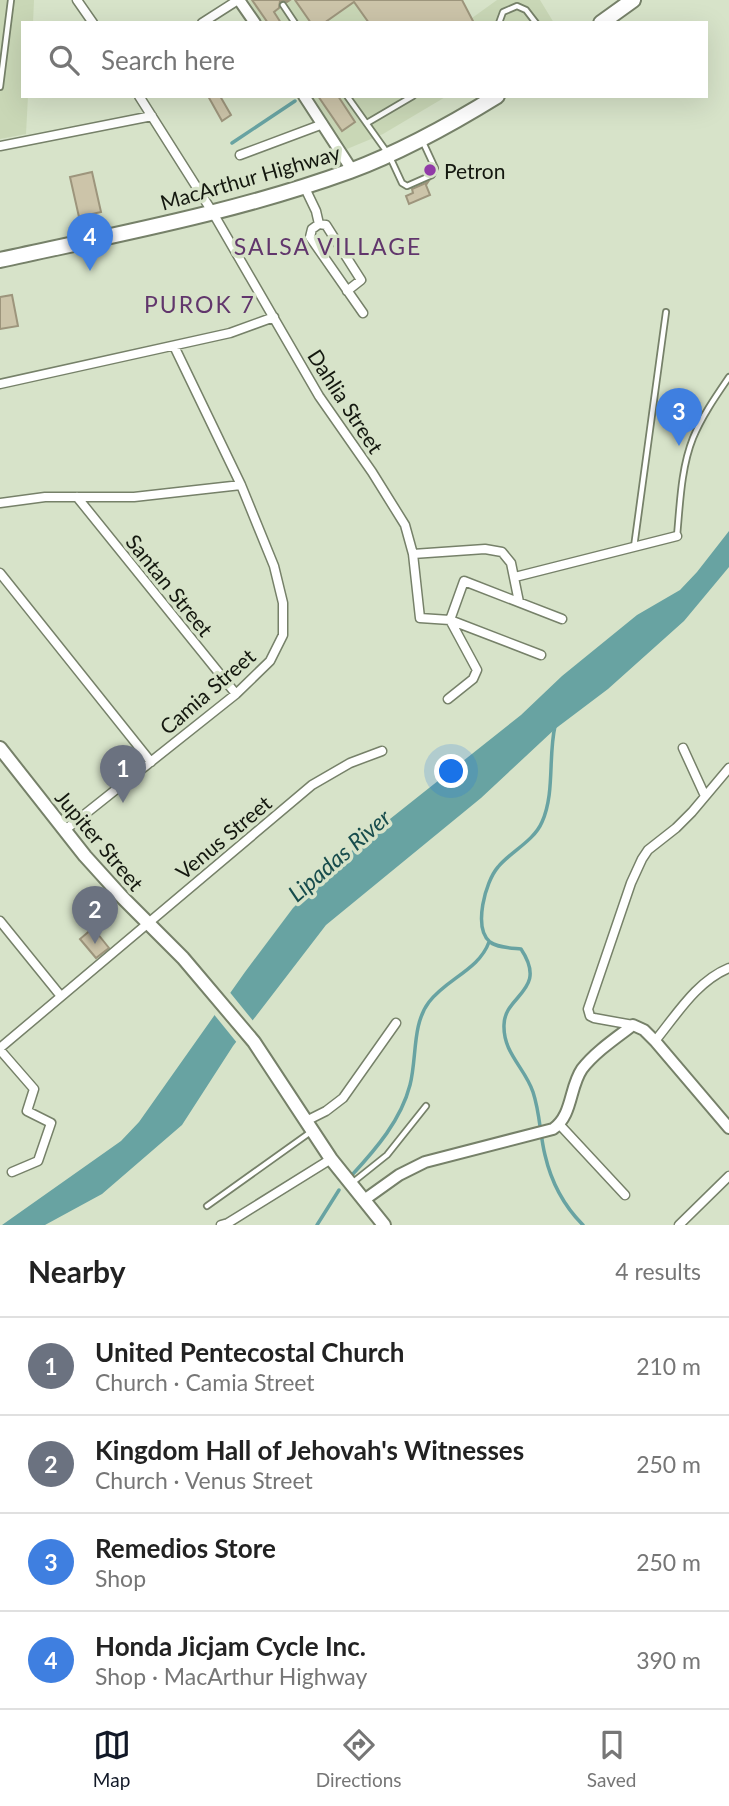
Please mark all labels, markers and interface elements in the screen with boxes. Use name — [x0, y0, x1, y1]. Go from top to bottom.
search box — [21, 21, 708, 98]
icon: search — [45, 41, 83, 79]
text: Search here — [101, 44, 235, 76]
street label: MacArthur Highway — [157, 139, 343, 215]
place label: Petron — [444, 158, 505, 183]
marker: Petron — [422, 162, 438, 178]
pin: 4 — [67, 213, 113, 271]
district label: SALSA VILLAGE — [234, 232, 422, 260]
district label: PUROK 7 — [144, 290, 256, 318]
street label: Dahlia Street — [303, 344, 389, 458]
pin: 3 — [656, 388, 702, 446]
street label: Santan Street — [121, 529, 219, 641]
street label: Camia Street — [154, 643, 260, 739]
pin: 1 — [100, 745, 146, 803]
your location — [434, 754, 468, 788]
street label: Jupiter Street — [51, 785, 150, 896]
street label: Venus Street — [170, 790, 276, 884]
water label: Lipadas River — [282, 802, 397, 907]
pin: 2 — [72, 886, 118, 944]
text: Nearby — [28, 1253, 126, 1289]
text: 4 results — [615, 1257, 701, 1285]
text: United Pentecostal Church — [95, 1336, 404, 1368]
text: 1 — [44, 1352, 58, 1380]
text: 210 m — [636, 1352, 701, 1380]
text: Church · Camia Street — [95, 1368, 315, 1396]
text: Kingdom Hall of Jehovah's Witnesses — [95, 1434, 524, 1466]
text: 2 — [44, 1450, 58, 1478]
text: 250 m — [636, 1450, 701, 1478]
text: Church · Venus Street — [95, 1466, 313, 1494]
text: Remedios Store — [95, 1532, 276, 1564]
text: 3 — [44, 1548, 58, 1576]
text: 250 m — [636, 1548, 701, 1576]
text: Shop — [95, 1564, 146, 1592]
text: Honda Jicjam Cycle Inc. — [95, 1630, 366, 1662]
text: 4 — [44, 1646, 58, 1674]
text: 390 m — [636, 1646, 701, 1674]
text: Shop · MacArthur Highway — [95, 1662, 367, 1690]
tab: Map — [93, 1726, 131, 1791]
tab: Directions — [316, 1726, 402, 1791]
tab: Saved — [587, 1726, 636, 1791]

